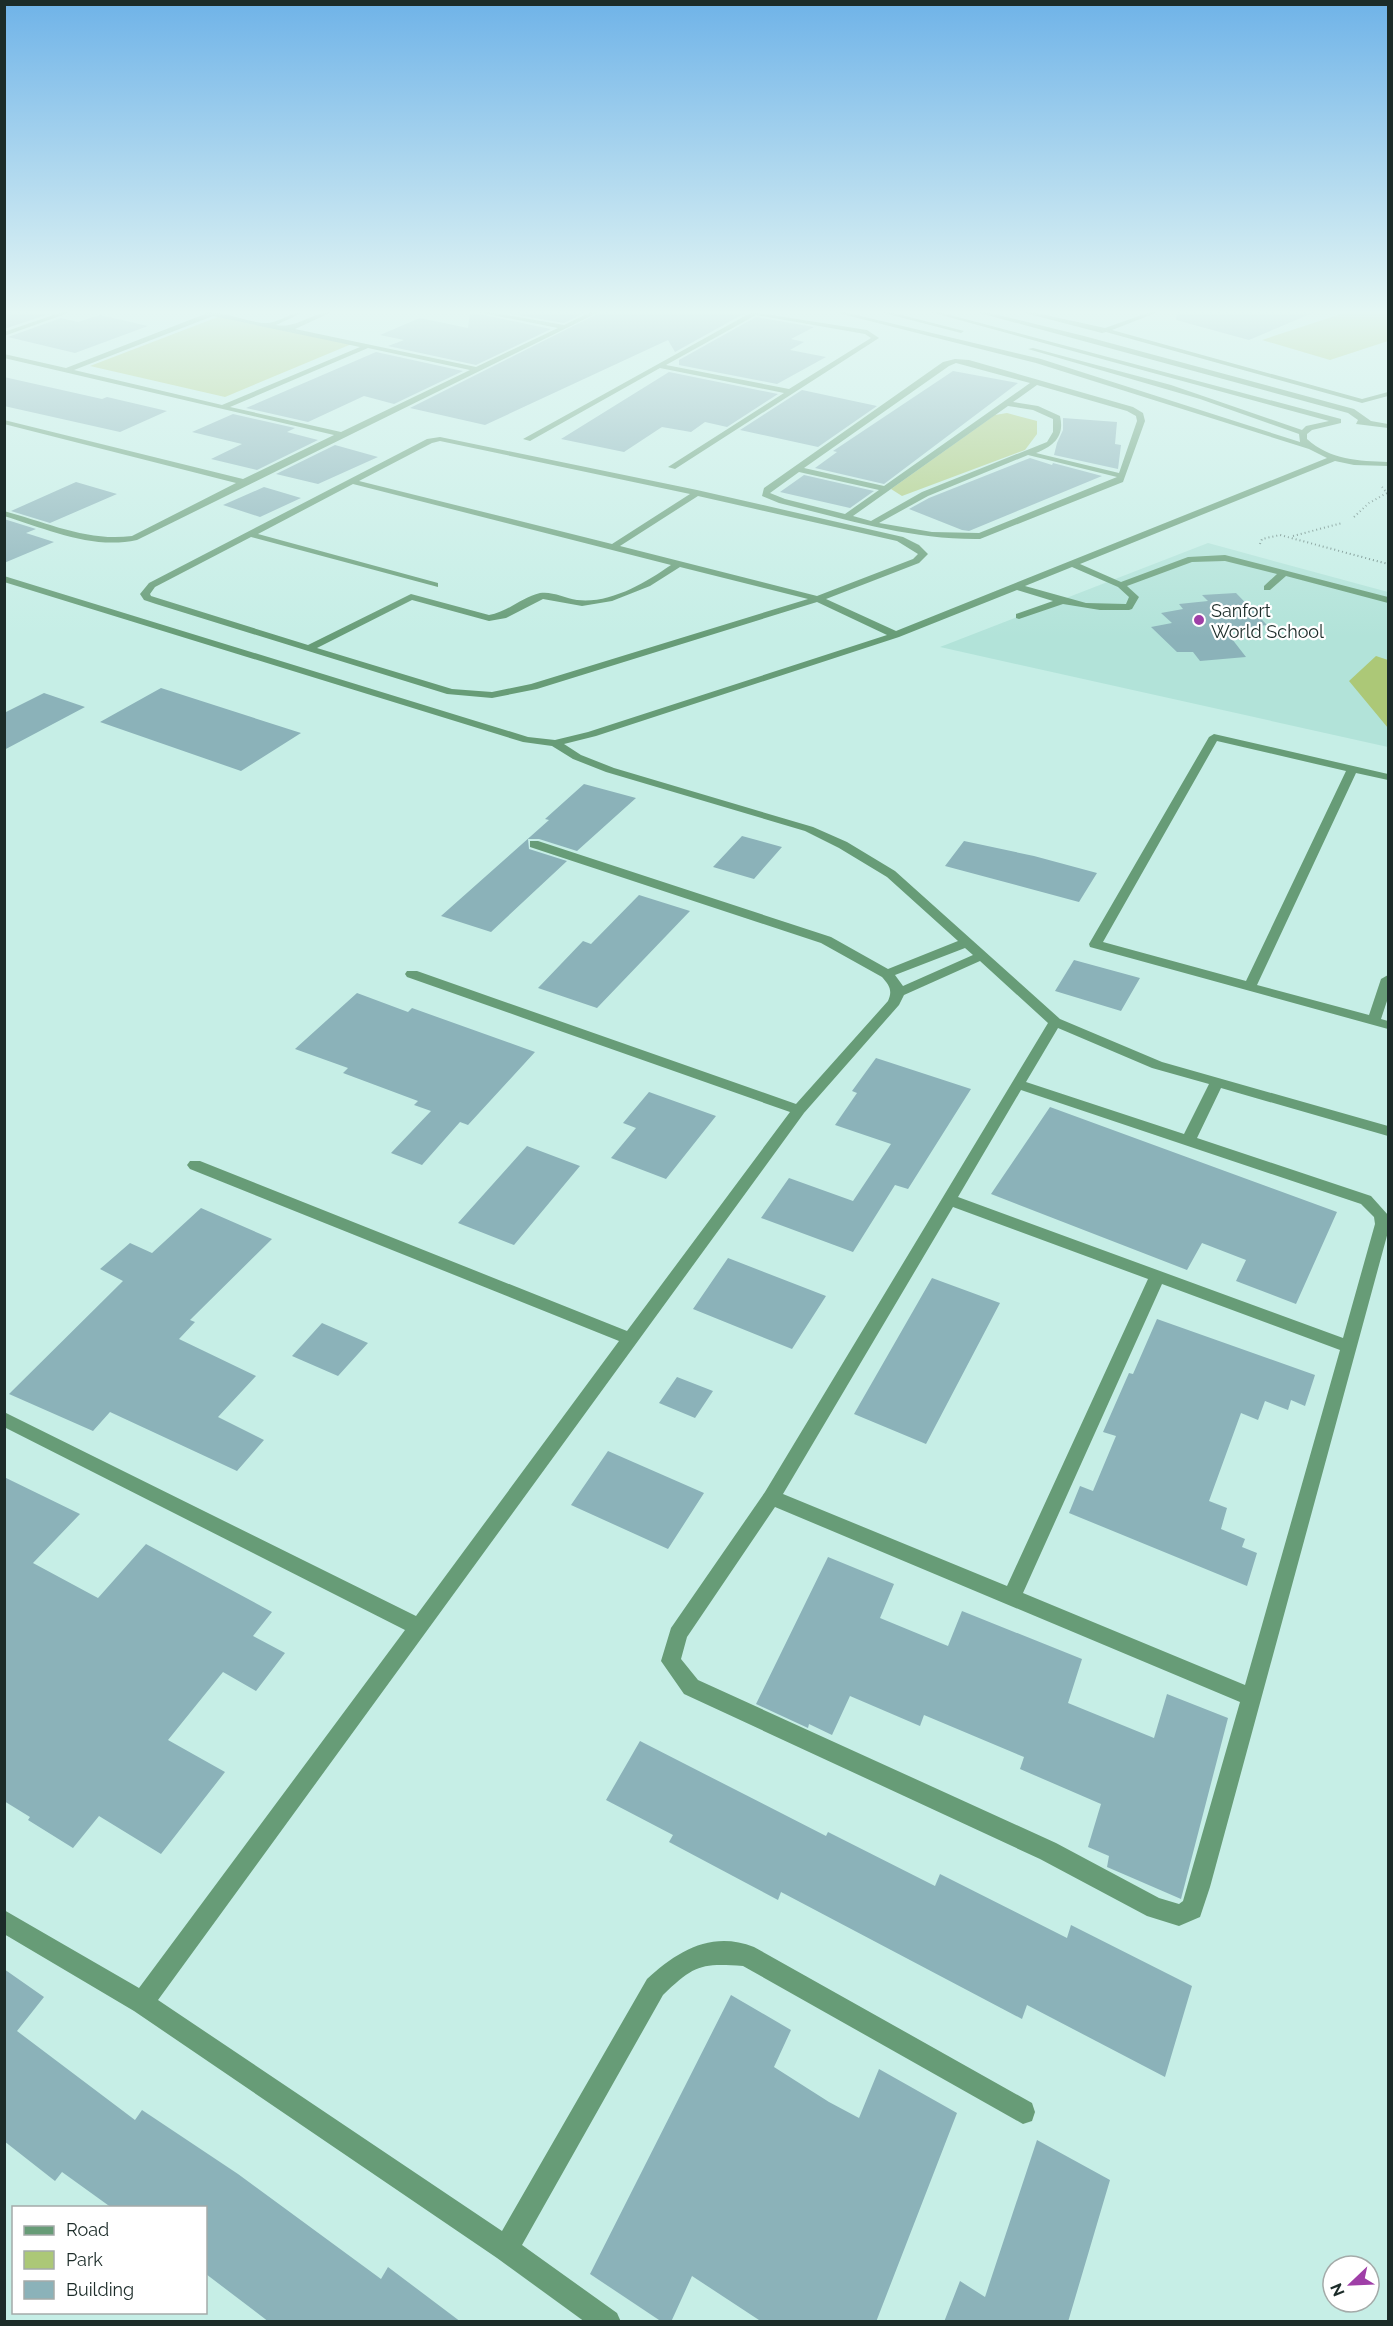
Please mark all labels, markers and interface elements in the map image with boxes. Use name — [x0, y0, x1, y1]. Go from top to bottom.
place label: Sanfort World School — [1211, 600, 1324, 642]
marker: Sanfort World School — [1192, 613, 1206, 627]
legend — [12, 2206, 207, 2314]
text: Road — [66, 2219, 109, 2240]
text: Park — [66, 2249, 103, 2270]
north arrow — [1321, 2254, 1381, 2314]
text: Building — [66, 2279, 134, 2300]
text: N — [1327, 2280, 1349, 2299]

